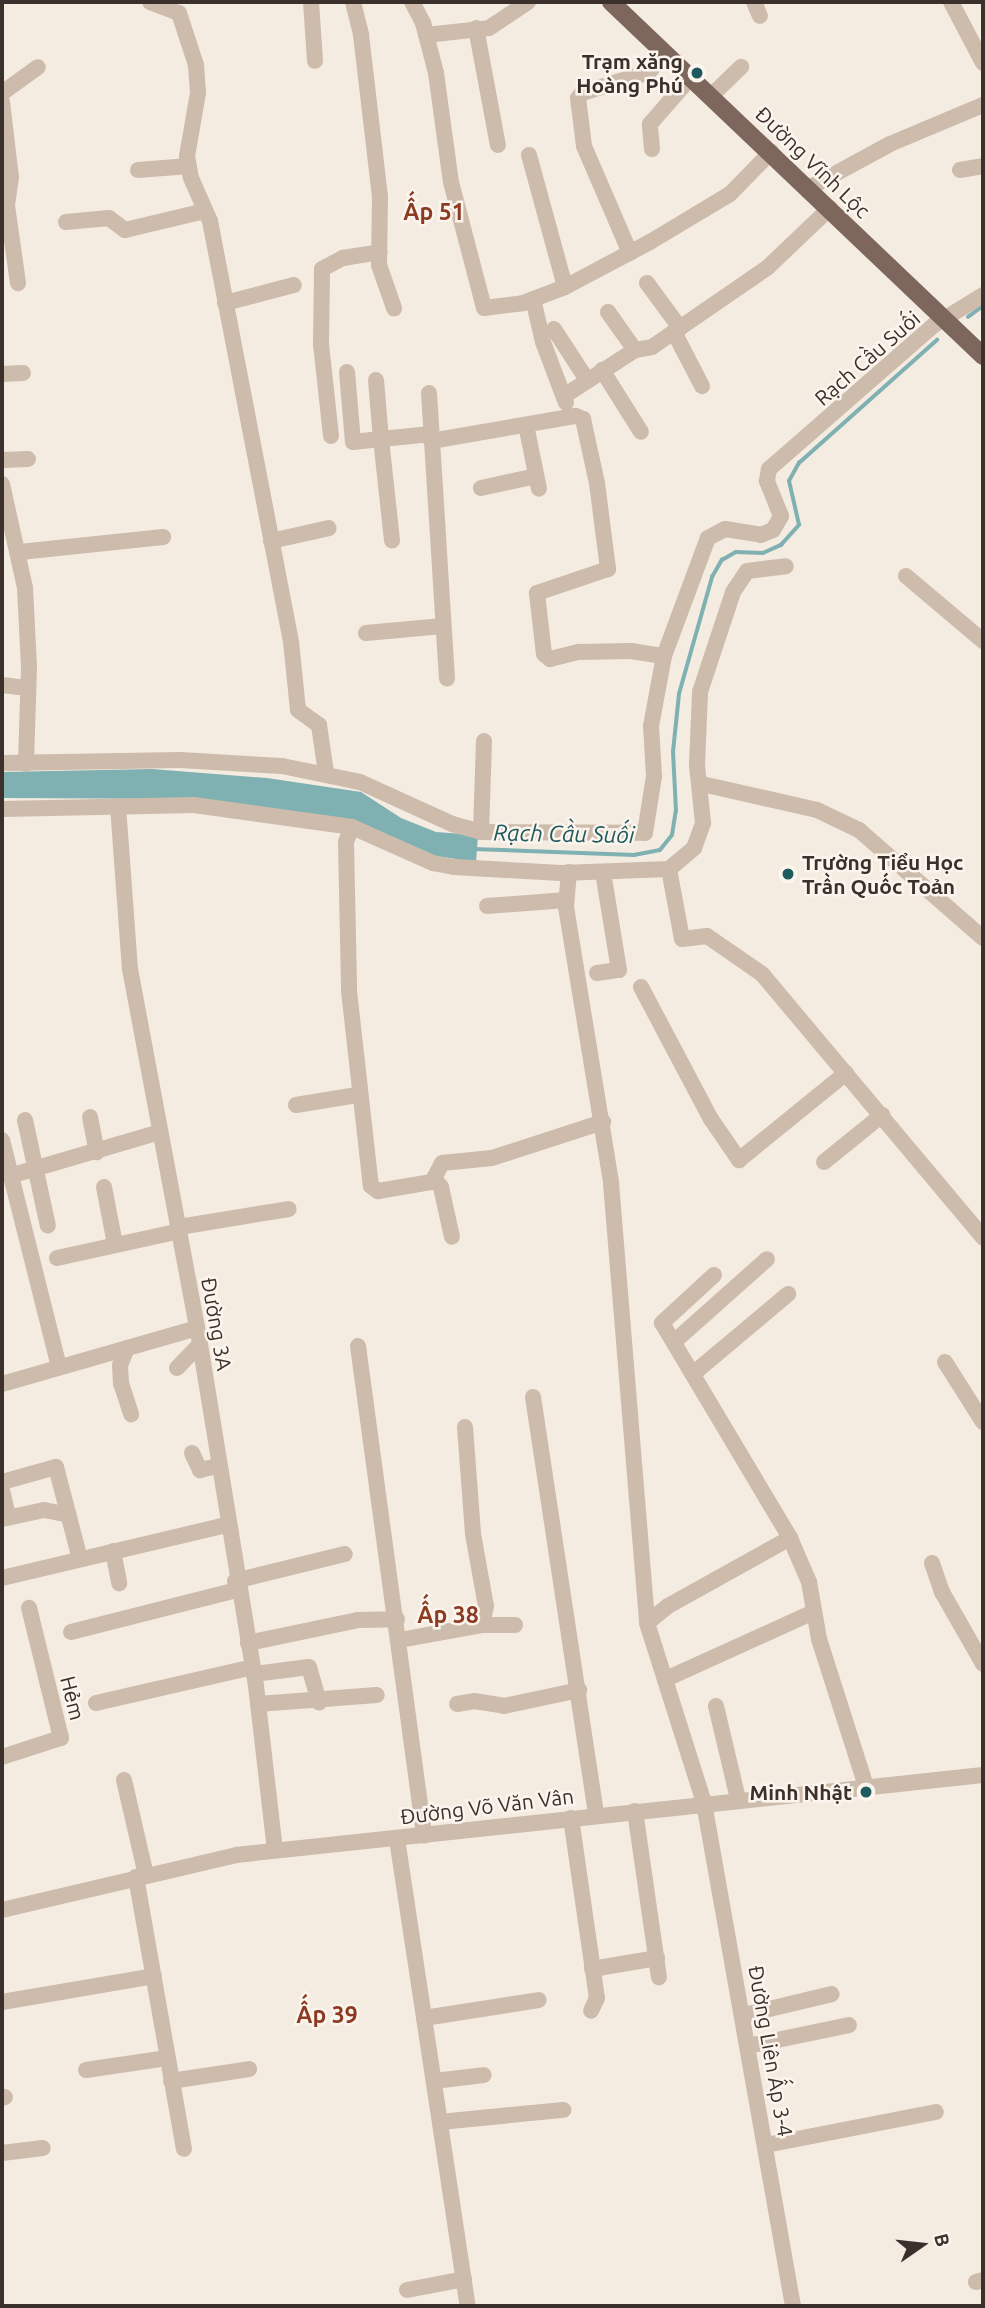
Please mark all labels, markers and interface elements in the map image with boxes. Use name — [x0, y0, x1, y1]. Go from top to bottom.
place label: Trạm xăng Hoàng Phú — [576, 48, 683, 98]
marker: Trạm xăng Hoàng Phú — [689, 65, 705, 81]
street label: Đường Vĩnh Lộc — [751, 101, 875, 223]
district label: Ấp 51 — [403, 198, 465, 226]
street label: Rạch Cầu Suối — [809, 305, 925, 411]
water label: Rạch Cầu Suối — [493, 819, 635, 849]
place label: Trường Tiểu Học Trần Quốc Toản — [802, 849, 963, 899]
marker: Trường Tiểu Học Trần Quốc Toản — [780, 866, 796, 882]
street label: Đường 3A — [196, 1275, 238, 1373]
district label: Ấp 38 — [417, 1601, 479, 1629]
street label: Hẻm — [55, 1673, 91, 1723]
place label: Minh Nhật — [750, 1779, 852, 1805]
street label: Đường Võ Văn Vân — [399, 1783, 575, 1829]
marker: Minh Nhật — [858, 1784, 874, 1800]
street label: Đường Liên Ấp 3-4 — [744, 1963, 798, 2139]
district label: Ấp 39 — [296, 2001, 358, 2029]
north arrow — [887, 2210, 957, 2280]
text: B — [930, 2231, 955, 2249]

